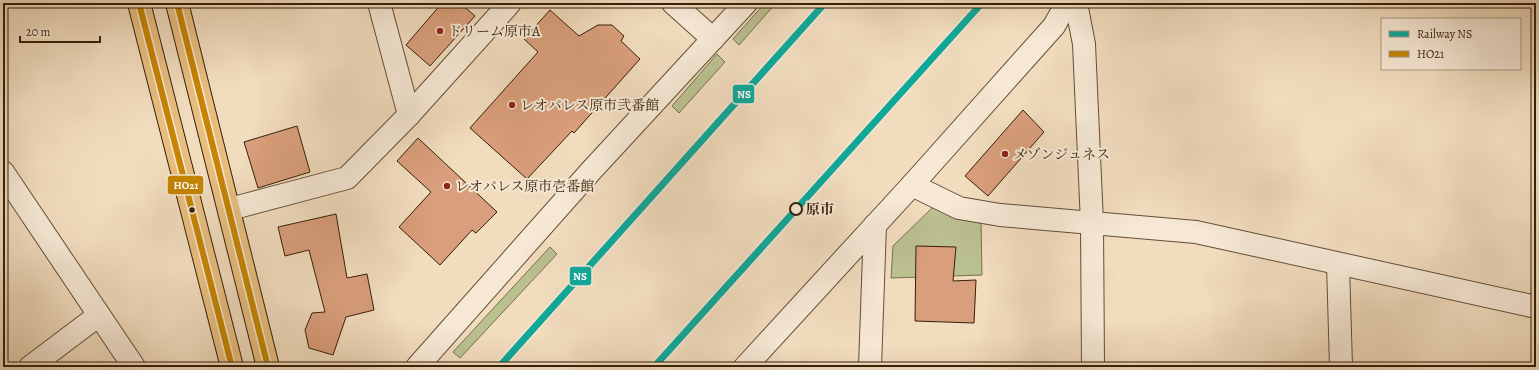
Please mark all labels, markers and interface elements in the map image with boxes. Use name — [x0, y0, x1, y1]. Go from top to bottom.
scale bar — [20, 18, 100, 44]
legend — [1381, 18, 1521, 70]
place label: ドリーム原市A — [448, 22, 541, 41]
text: 20 m — [26, 24, 50, 40]
marker: ドリーム原市A — [435, 26, 445, 36]
text: Railway NS — [1417, 26, 1472, 42]
text: HO21 — [1417, 46, 1444, 62]
line badge: NS — [732, 84, 755, 104]
text: NS — [737, 87, 751, 102]
place label: レオパレス原市弐番館 — [520, 96, 659, 115]
marker: レオパレス原市弐番館 — [507, 100, 517, 110]
place label: メゾンジュネス — [1013, 145, 1110, 164]
marker: メゾンジュネス — [1000, 149, 1010, 159]
line badge: HO21 — [167, 175, 204, 195]
place label: レオパレス原市壱番館 — [455, 177, 594, 196]
text: HO21 — [174, 178, 199, 193]
marker: レオパレス原市壱番館 — [442, 181, 452, 191]
place label: 原市 — [806, 200, 834, 219]
marker: 原市 — [789, 202, 803, 216]
unlabelled marker — [187, 205, 197, 215]
line badge: NS — [569, 266, 592, 286]
text: NS — [573, 269, 587, 284]

